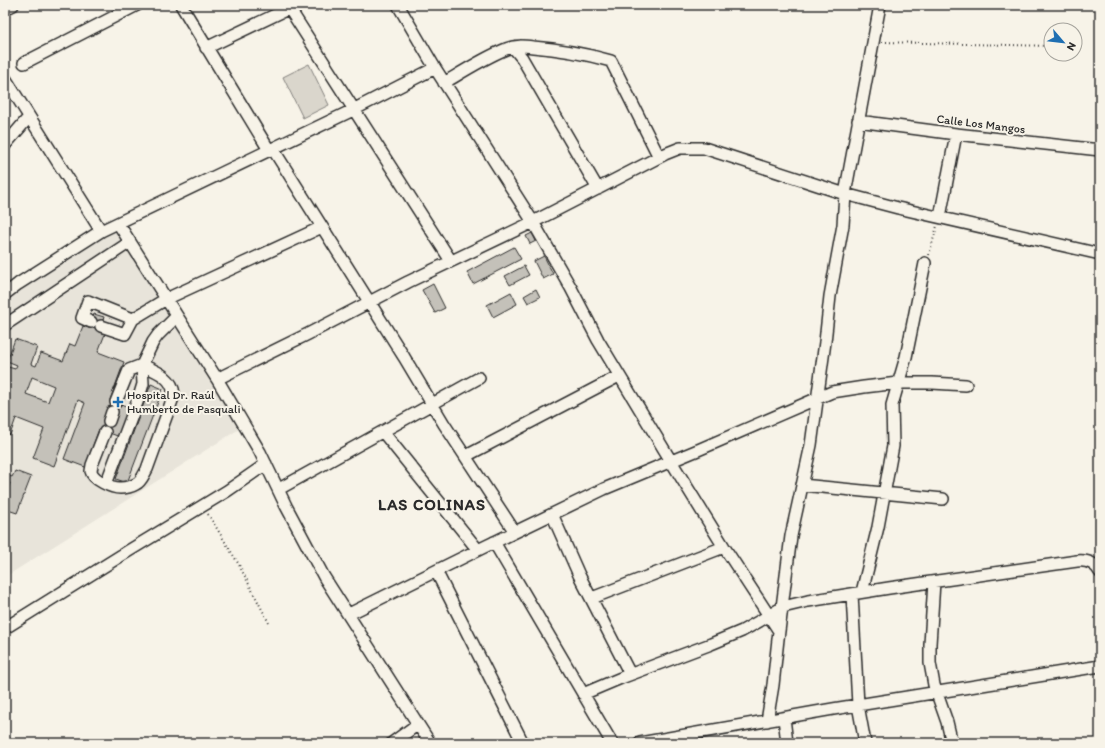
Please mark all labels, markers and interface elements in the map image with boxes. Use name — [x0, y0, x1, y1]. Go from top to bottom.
north arrow — [1043, 22, 1083, 62]
text: N — [1064, 40, 1079, 53]
street label: Calle Los Mangos — [936, 112, 1026, 136]
place label: Hospital Dr. Raúl Humberto de Pasquali — [127, 388, 241, 416]
marker: Hospital Dr. Raúl Humberto de Pasquali — [112, 396, 124, 408]
district label: LAS COLINAS — [378, 495, 486, 514]

